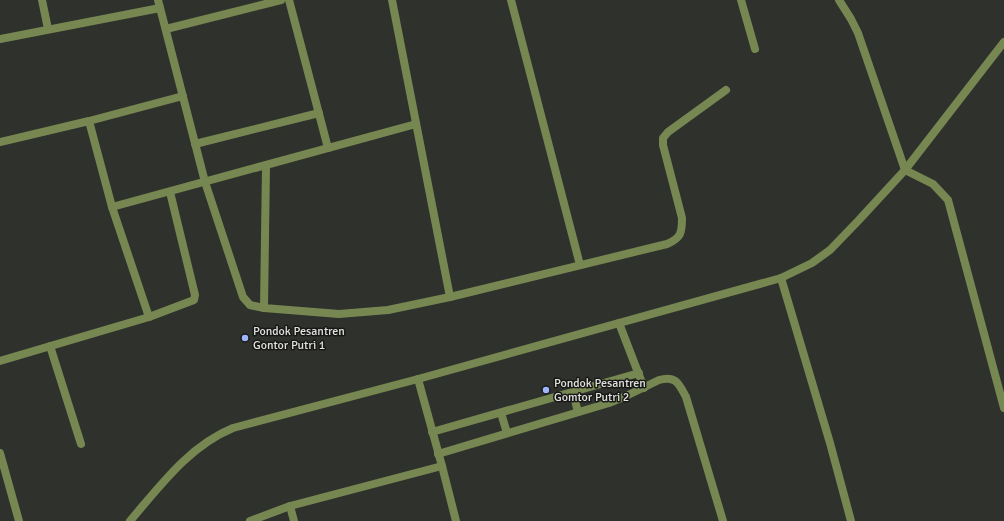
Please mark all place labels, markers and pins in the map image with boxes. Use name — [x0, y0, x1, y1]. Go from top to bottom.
place label: Pondok Pesantren Gontor Putri 1 — [253, 324, 345, 353]
marker: Pondok Pesantren Gontor Putri 1 — [240, 333, 250, 343]
place label: Pondok Pesantren Gomtor Putri 2 — [554, 376, 646, 405]
marker: Pondok Pesantren Gomtor Putri 2 — [541, 385, 551, 395]

